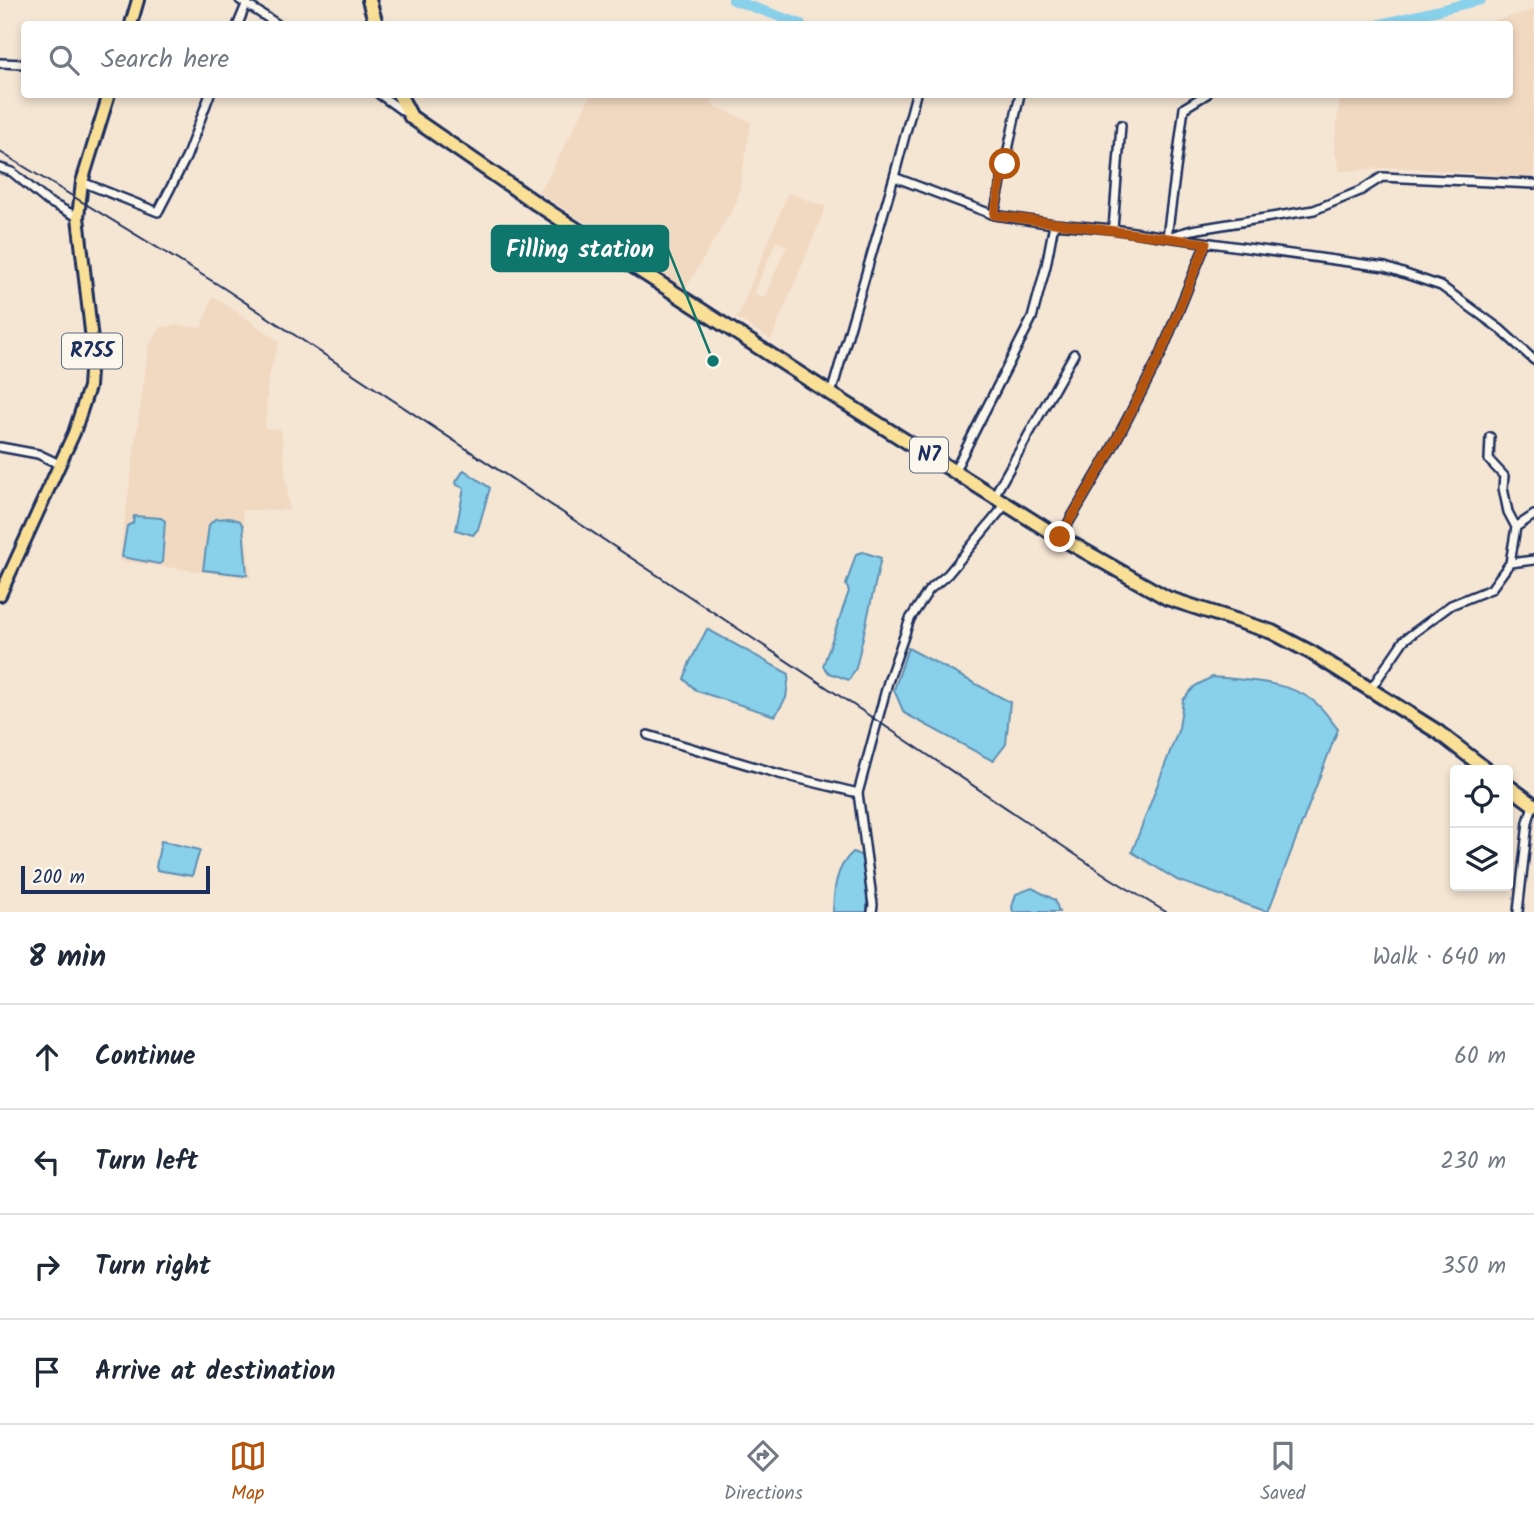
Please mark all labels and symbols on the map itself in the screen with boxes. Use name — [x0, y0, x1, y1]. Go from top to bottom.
route start — [989, 148, 1020, 179]
callout: Filling station — [492, 226, 668, 271]
text: Filling station — [506, 231, 654, 270]
road number: R755 — [62, 334, 122, 368]
road number: N7 — [910, 438, 948, 472]
route end — [1044, 521, 1075, 552]
scale bar — [21, 863, 210, 895]

